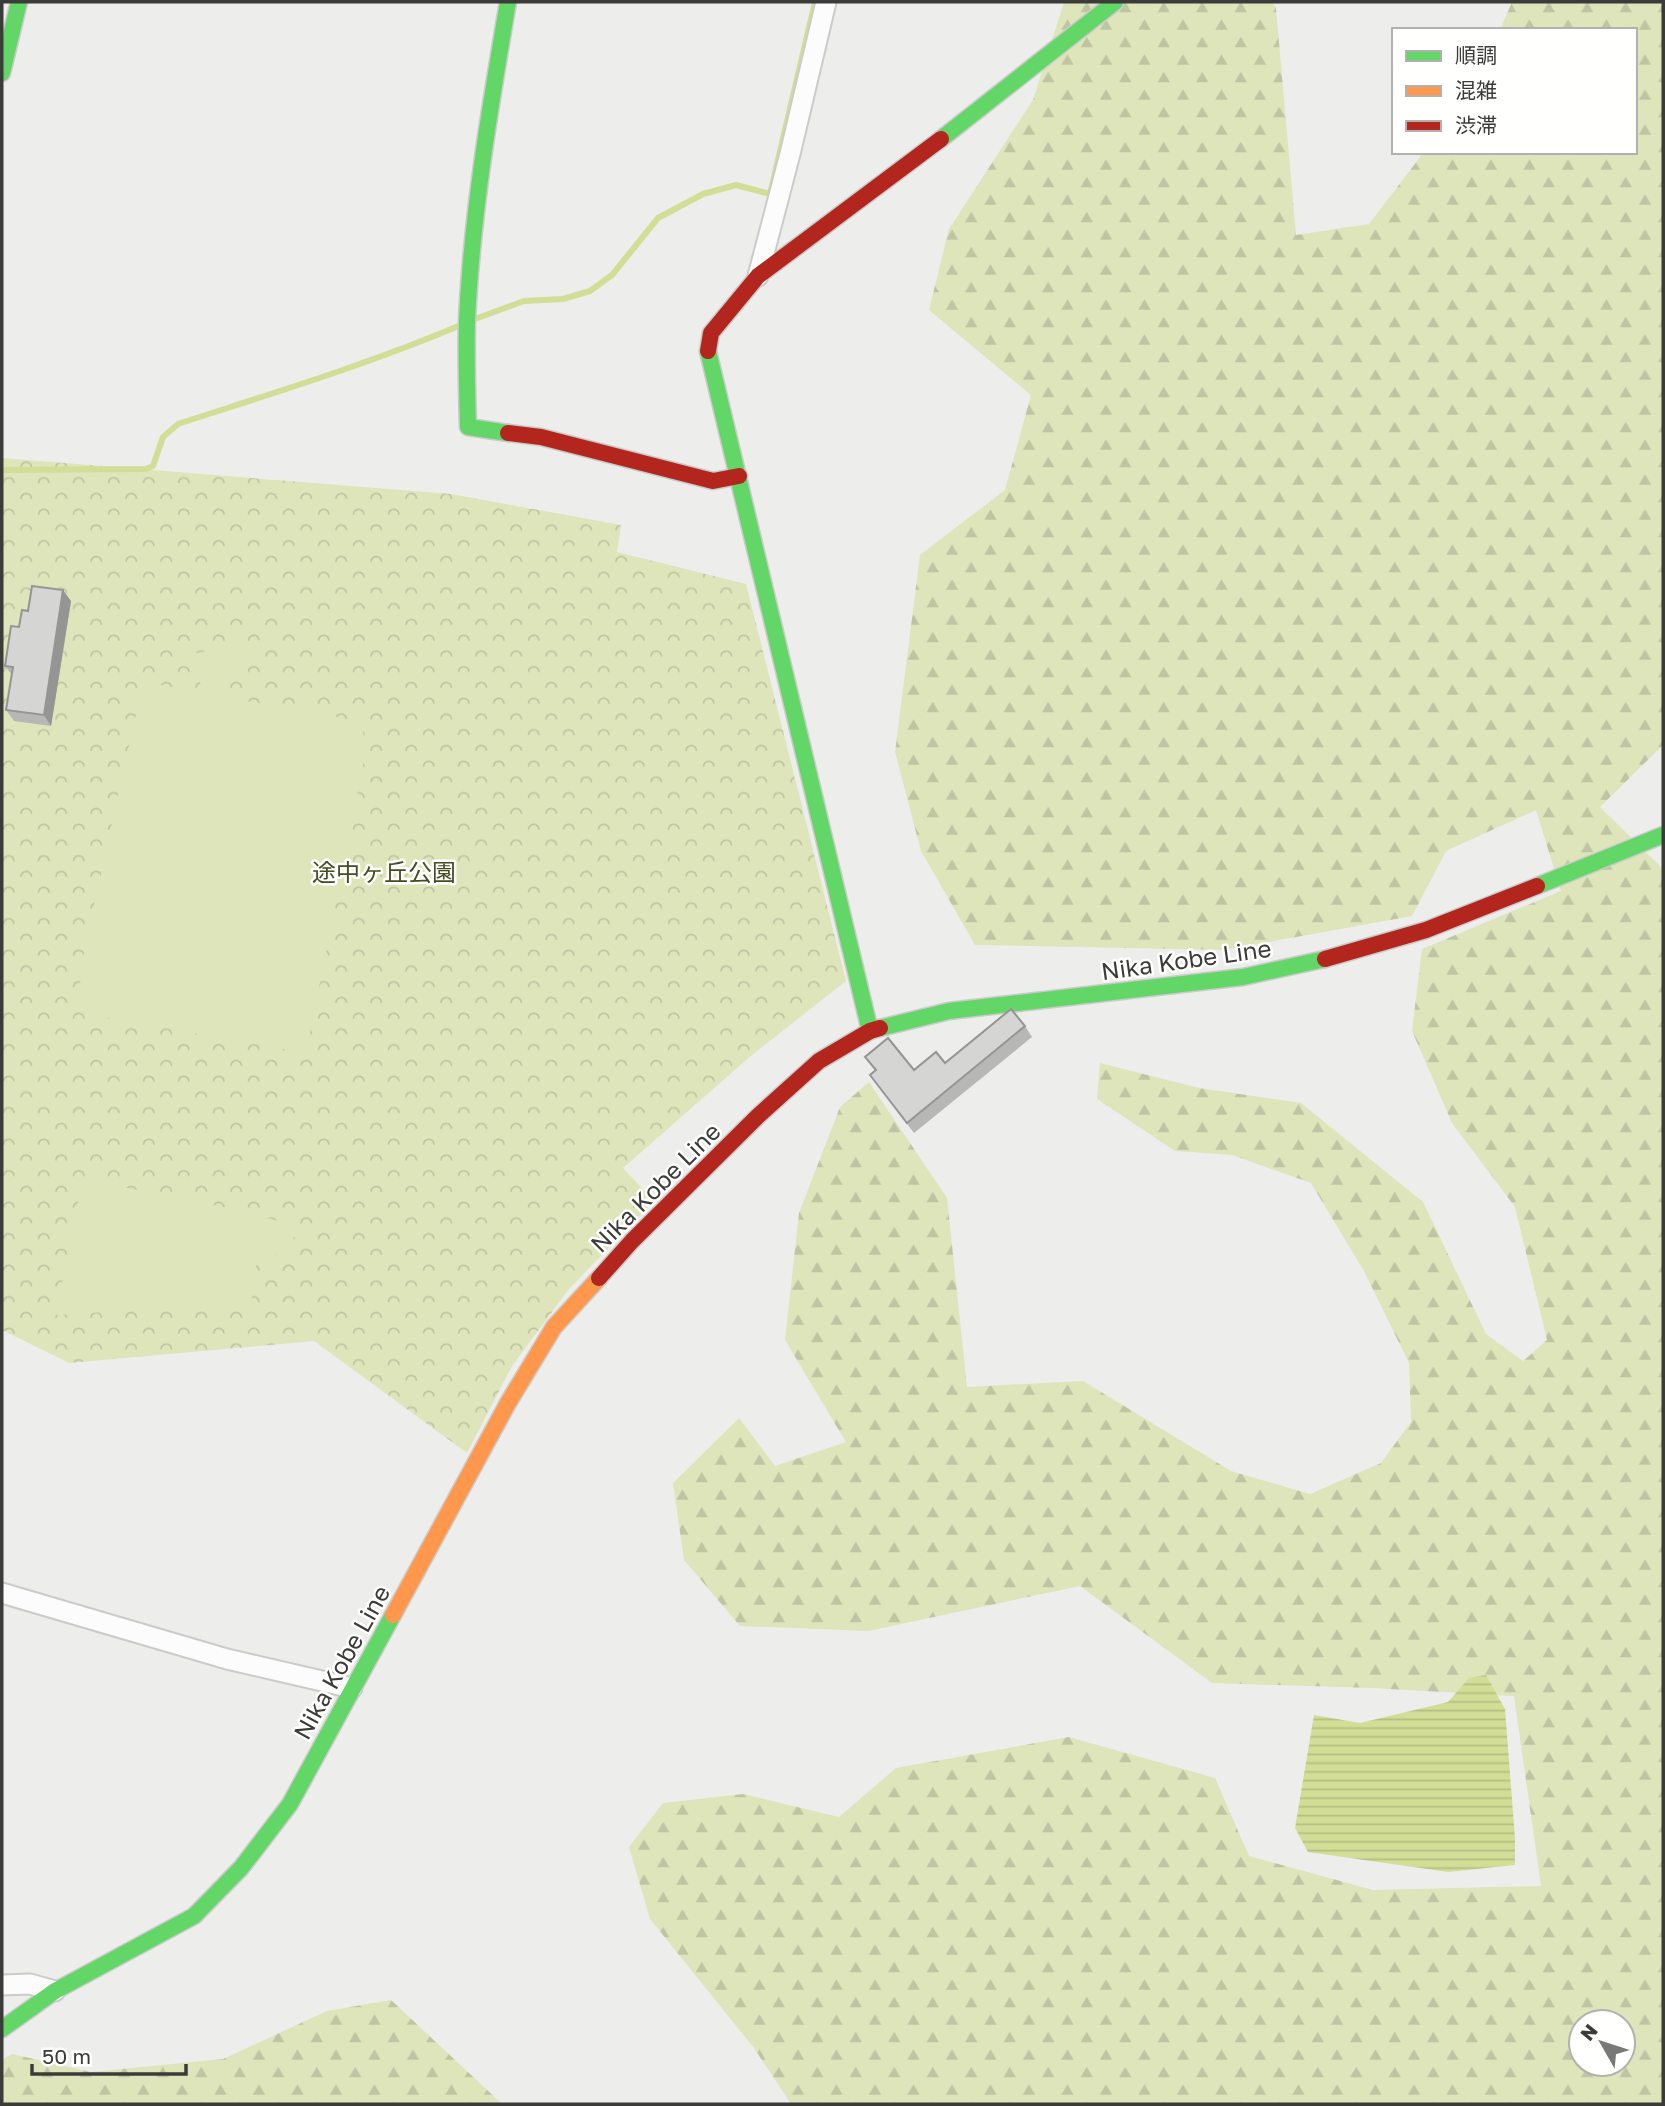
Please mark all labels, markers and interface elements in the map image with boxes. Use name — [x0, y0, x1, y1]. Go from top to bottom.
legend — [1392, 28, 1637, 154]
text: 順調 — [1455, 42, 1497, 68]
text: 混雑 — [1455, 77, 1497, 103]
text: 渋滞 — [1455, 112, 1497, 138]
park label: 途中ヶ丘公園 — [312, 857, 456, 886]
street label: Nika Kobe Line — [1099, 933, 1273, 985]
street label: Nika Kobe Line — [584, 1116, 726, 1258]
street label: Nika Kobe Line — [287, 1580, 395, 1744]
north arrow — [1567, 2008, 1637, 2078]
text: N — [1575, 2019, 1602, 2045]
scale bar — [32, 2032, 186, 2076]
text: 50 m — [42, 2043, 91, 2069]

